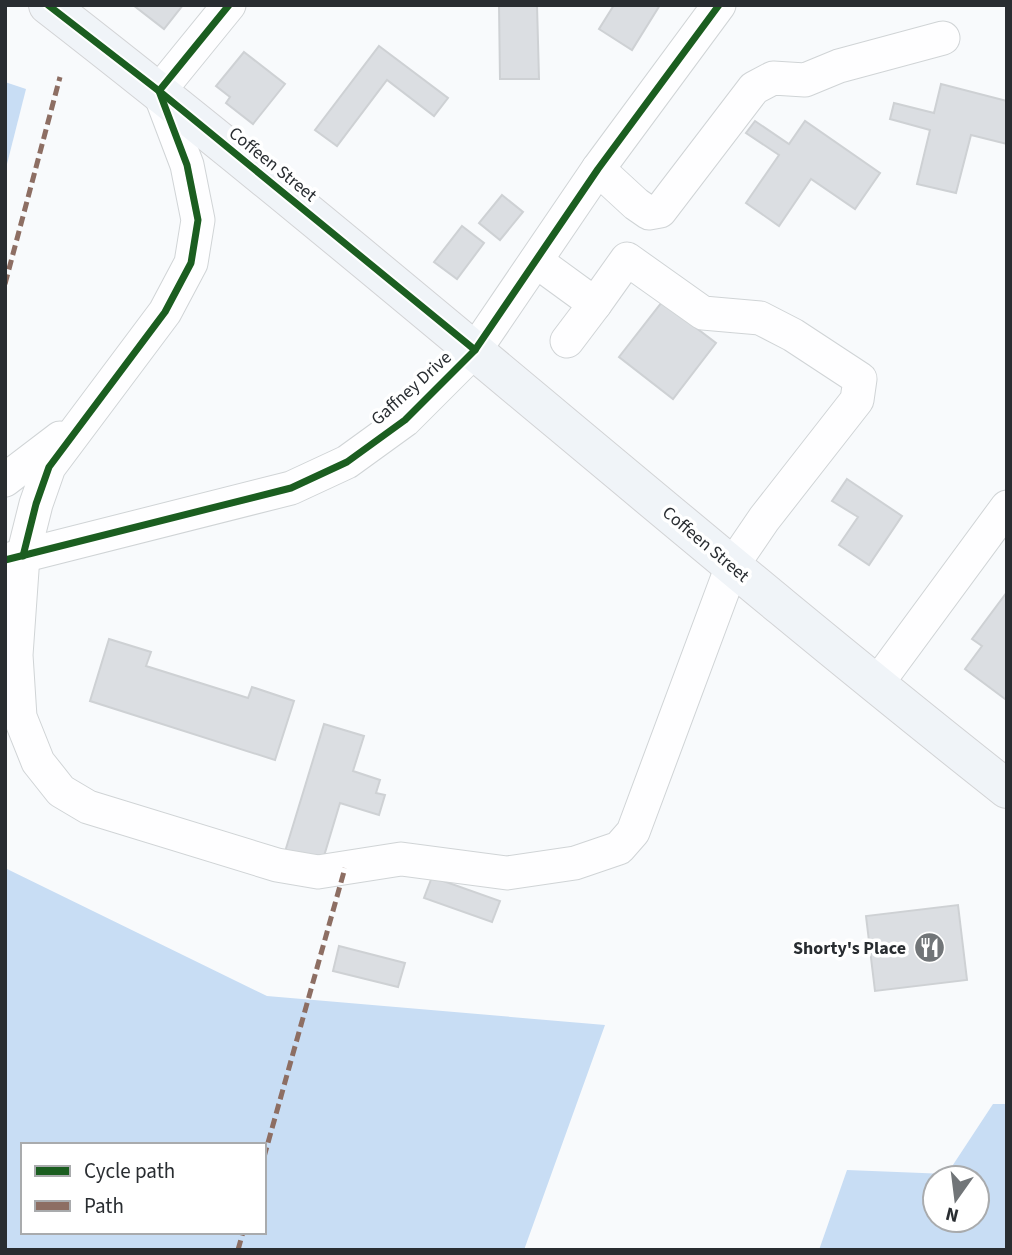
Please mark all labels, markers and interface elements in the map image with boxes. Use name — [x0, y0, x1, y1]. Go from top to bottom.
street label: Coffeen Street — [223, 121, 322, 208]
street label: Gaffney Drive — [366, 345, 457, 431]
street label: Coffeen Street — [657, 501, 755, 588]
restaurant icon: Shorty's Place — [912, 931, 946, 965]
place label: Shorty's Place — [793, 936, 906, 961]
legend — [21, 1143, 266, 1234]
text: Cycle path — [84, 1156, 175, 1186]
north arrow — [921, 1164, 991, 1234]
text: Path — [84, 1191, 124, 1221]
text: N — [943, 1199, 962, 1229]

